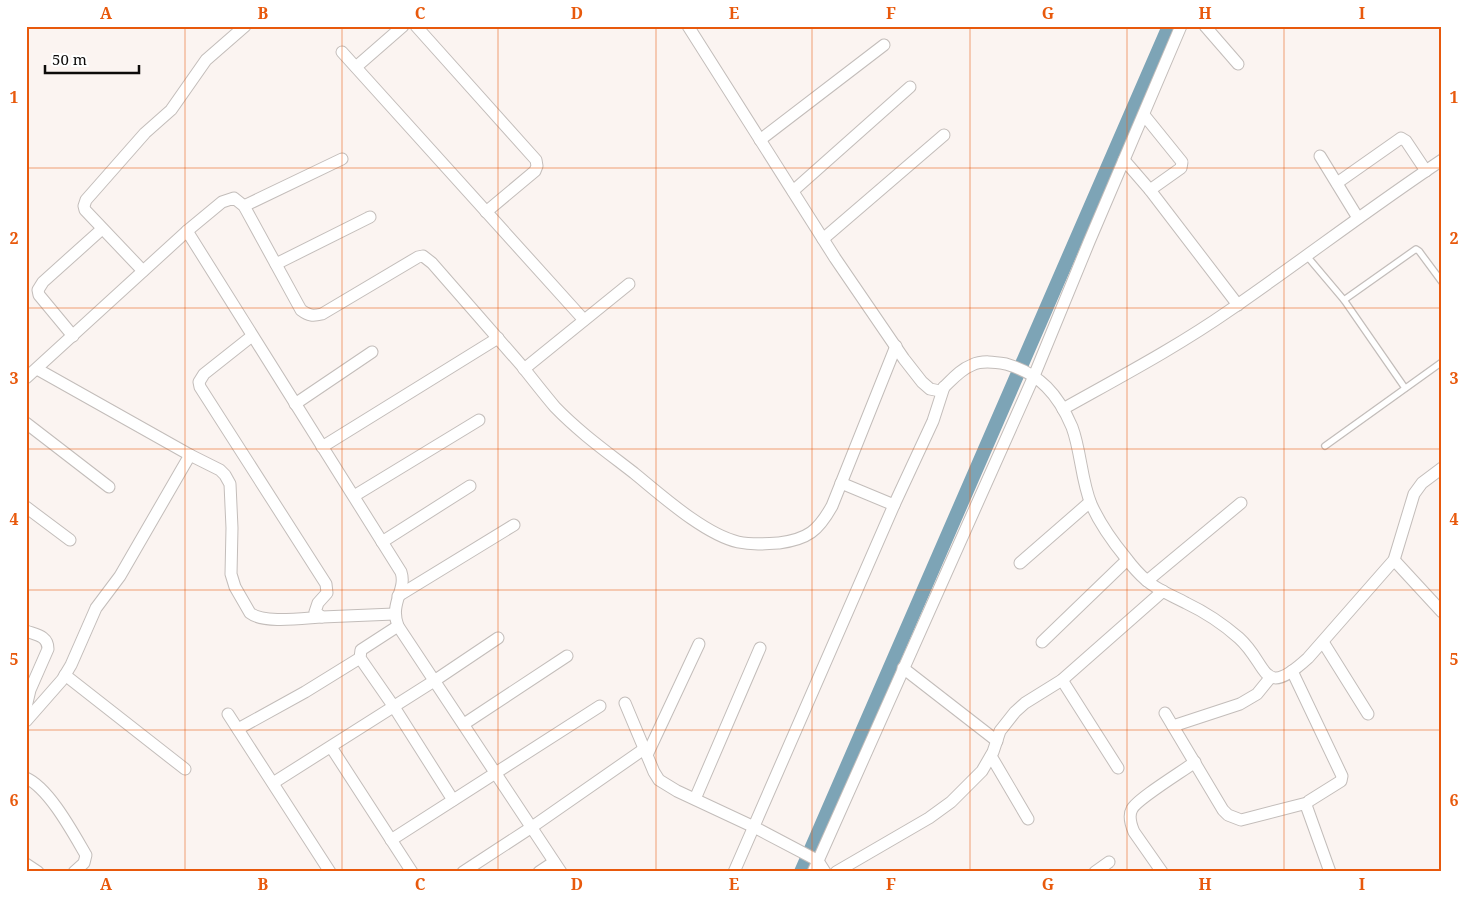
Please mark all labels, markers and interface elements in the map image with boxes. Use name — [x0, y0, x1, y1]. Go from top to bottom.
text: A — [100, 2, 113, 24]
text: B — [258, 2, 269, 24]
text: C — [415, 2, 426, 24]
text: D — [571, 2, 583, 24]
text: E — [729, 2, 739, 24]
text: F — [886, 2, 896, 24]
text: G — [1042, 2, 1054, 24]
text: H — [1198, 2, 1212, 24]
text: I — [1359, 2, 1365, 24]
scale bar — [45, 42, 139, 74]
text: 50 m — [52, 49, 87, 69]
text: 1 — [9, 86, 19, 108]
text: 1 — [1449, 86, 1459, 108]
text: 2 — [9, 227, 19, 249]
text: 2 — [1449, 227, 1459, 249]
text: 3 — [9, 367, 19, 389]
text: 3 — [1449, 367, 1459, 389]
text: 4 — [9, 508, 19, 530]
text: 4 — [1449, 508, 1459, 530]
text: 5 — [9, 648, 19, 670]
text: 5 — [1449, 648, 1459, 670]
text: 6 — [9, 789, 19, 811]
text: 6 — [1449, 789, 1459, 811]
text: A — [100, 873, 113, 895]
text: B — [258, 873, 269, 895]
text: C — [415, 873, 426, 895]
text: D — [571, 873, 583, 895]
text: E — [729, 873, 739, 895]
text: F — [886, 873, 896, 895]
text: G — [1042, 873, 1054, 895]
text: H — [1198, 873, 1212, 895]
text: I — [1359, 873, 1365, 895]

